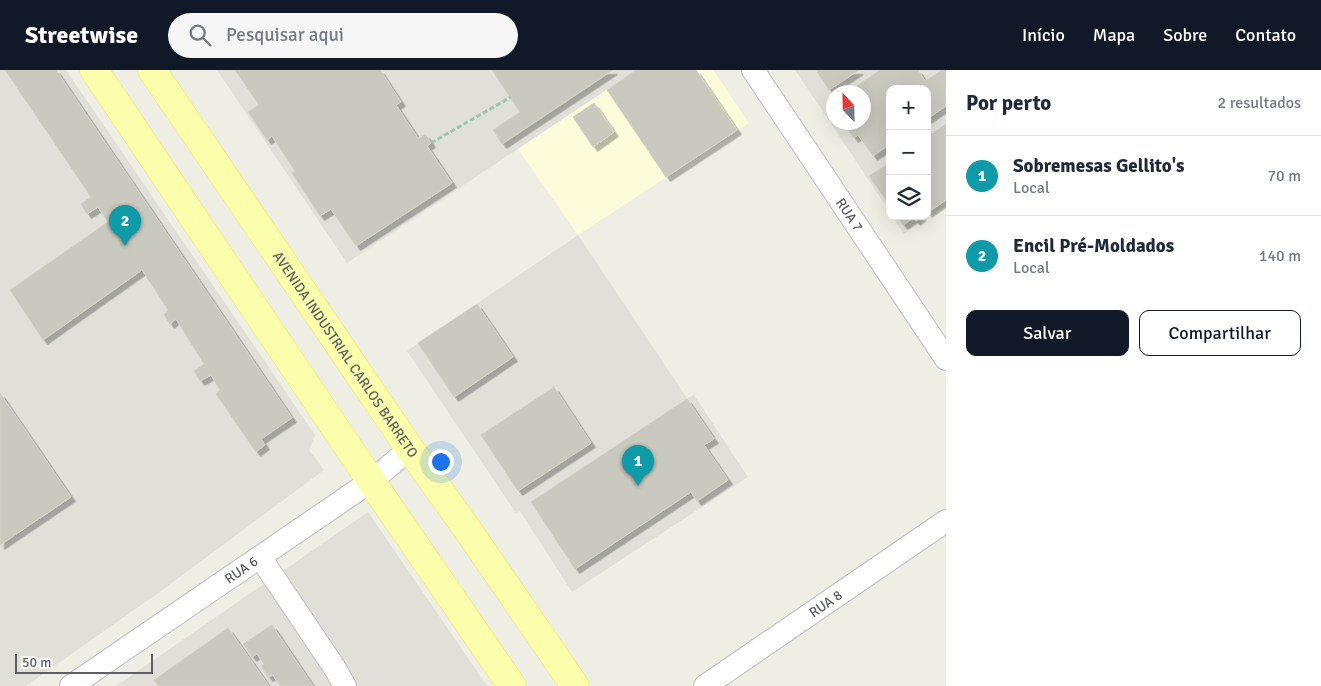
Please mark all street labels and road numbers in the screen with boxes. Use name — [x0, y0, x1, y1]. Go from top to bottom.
street label: RUA 7 — [832, 195, 867, 235]
street label: AVENIDA INDUSTRIAL CARLOS BARRETO — [269, 248, 422, 461]
street label: RUA 6 — [221, 552, 261, 587]
street label: RUA 8 — [806, 586, 845, 621]

